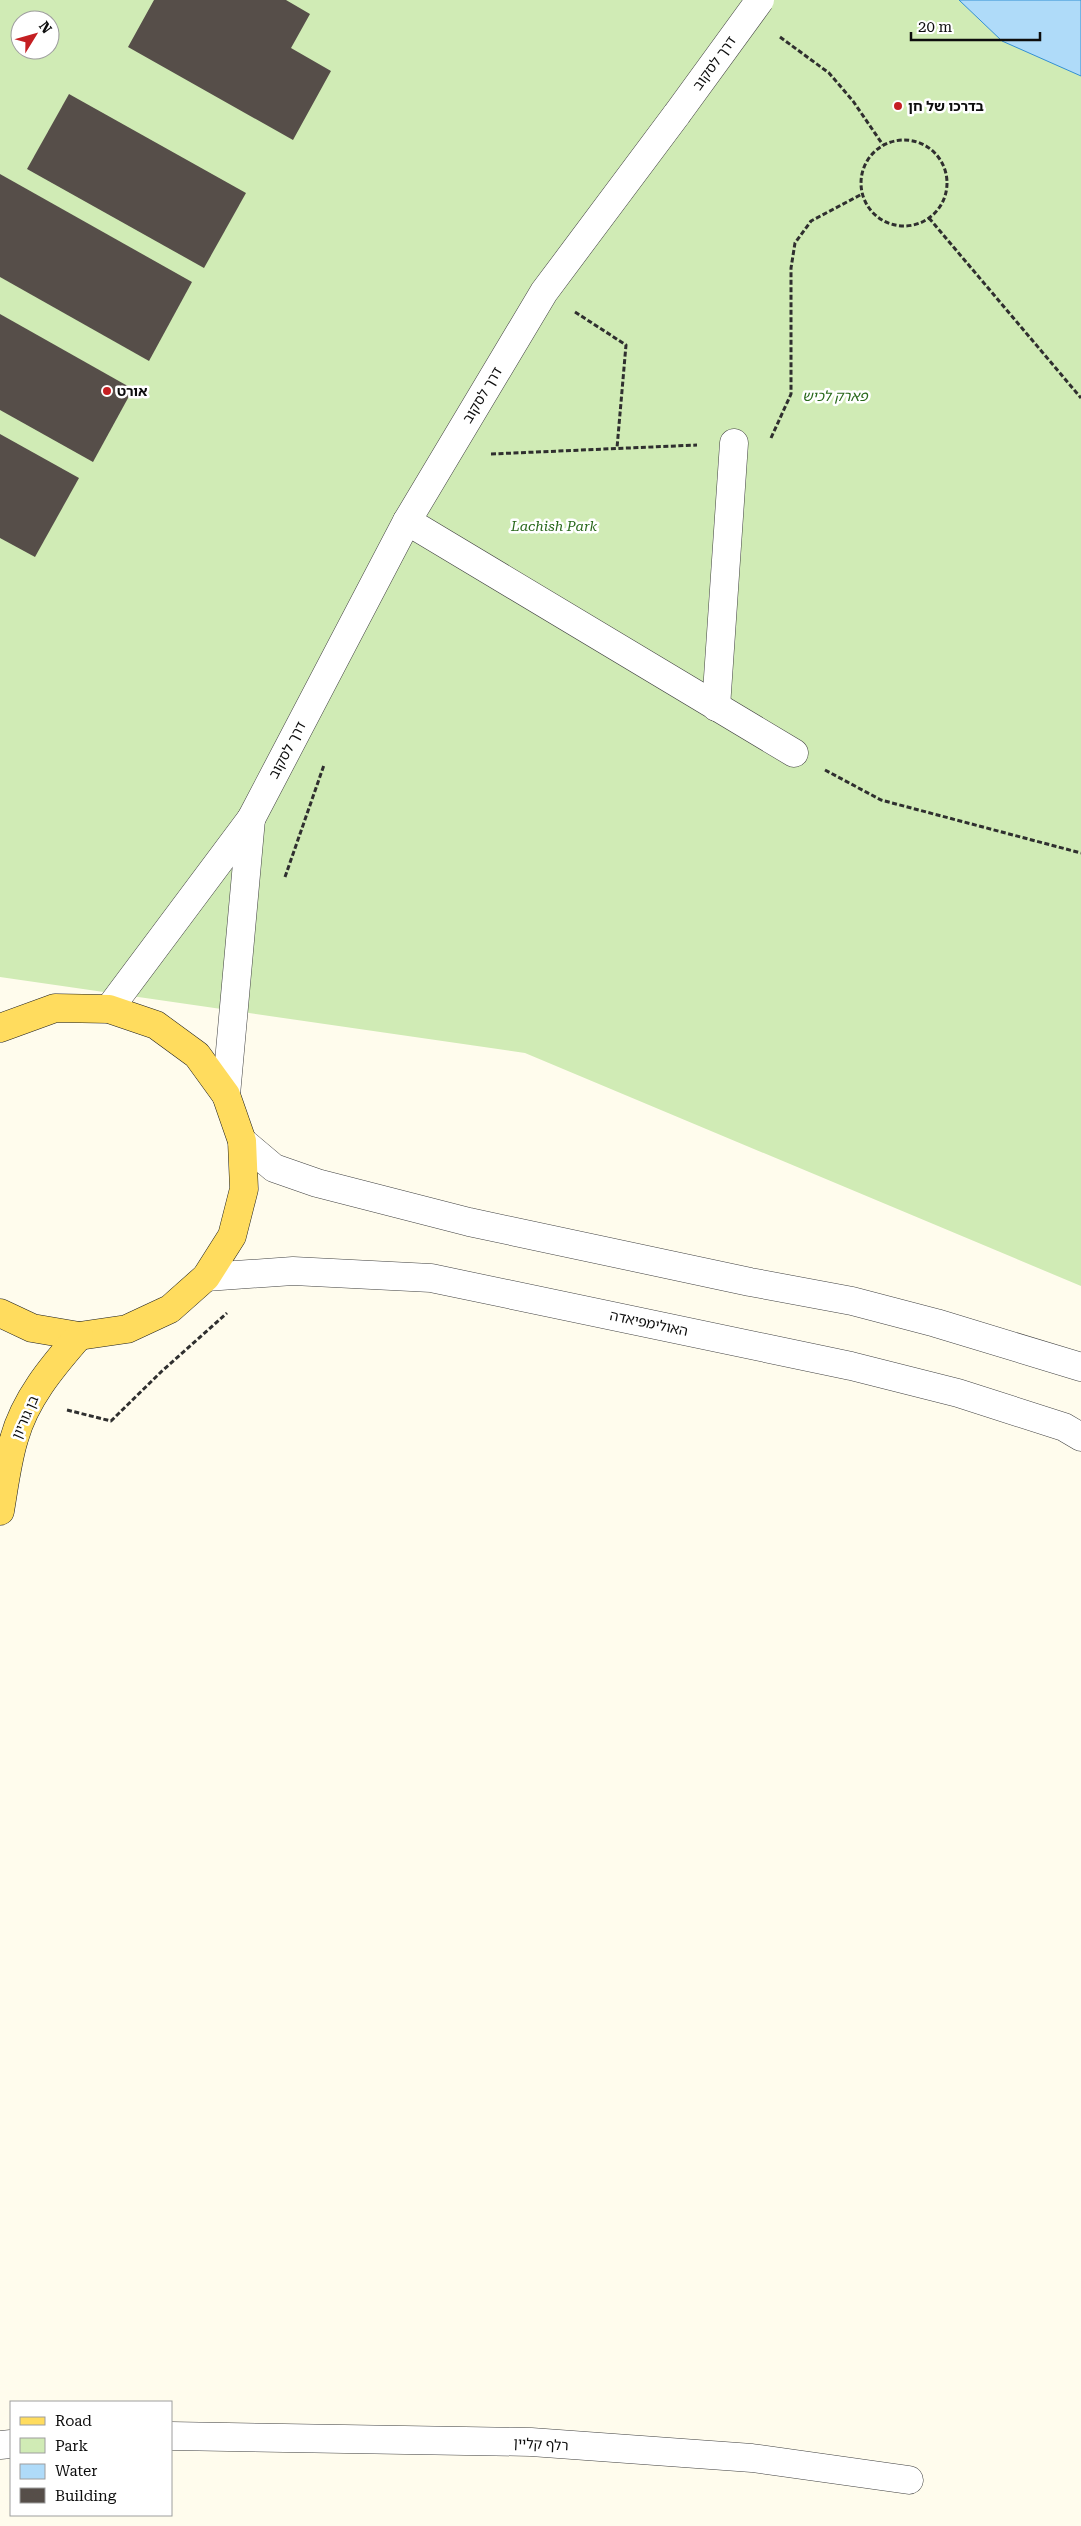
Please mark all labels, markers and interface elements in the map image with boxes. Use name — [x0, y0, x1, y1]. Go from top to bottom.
north arrow — [10, 10, 60, 60]
scale bar — [911, 10, 1040, 42]
text: N — [36, 18, 55, 36]
text: 20 m — [918, 18, 953, 36]
street label: דרך לסקוב — [689, 33, 739, 93]
place label: בדרכו של חן — [908, 98, 984, 114]
marker: בדרכו של חן — [892, 100, 904, 112]
street label: דרך לסקוב — [459, 364, 505, 426]
place label: אורט — [117, 383, 148, 399]
marker: אורט — [101, 385, 113, 397]
park label: פארק לכיש — [802, 388, 869, 404]
park label: Lachish Park — [510, 518, 598, 534]
street label: דרך לסקוב — [265, 718, 309, 781]
street label: האולימפיאדה — [608, 1307, 690, 1339]
street label: בן גוריון — [8, 1393, 42, 1441]
legend — [10, 2401, 172, 2516]
text: Road — [55, 2412, 92, 2430]
street label: רלף קליין — [513, 2435, 569, 2453]
text: Park — [55, 2437, 89, 2455]
text: Water — [55, 2462, 97, 2480]
text: Building — [55, 2487, 117, 2505]

